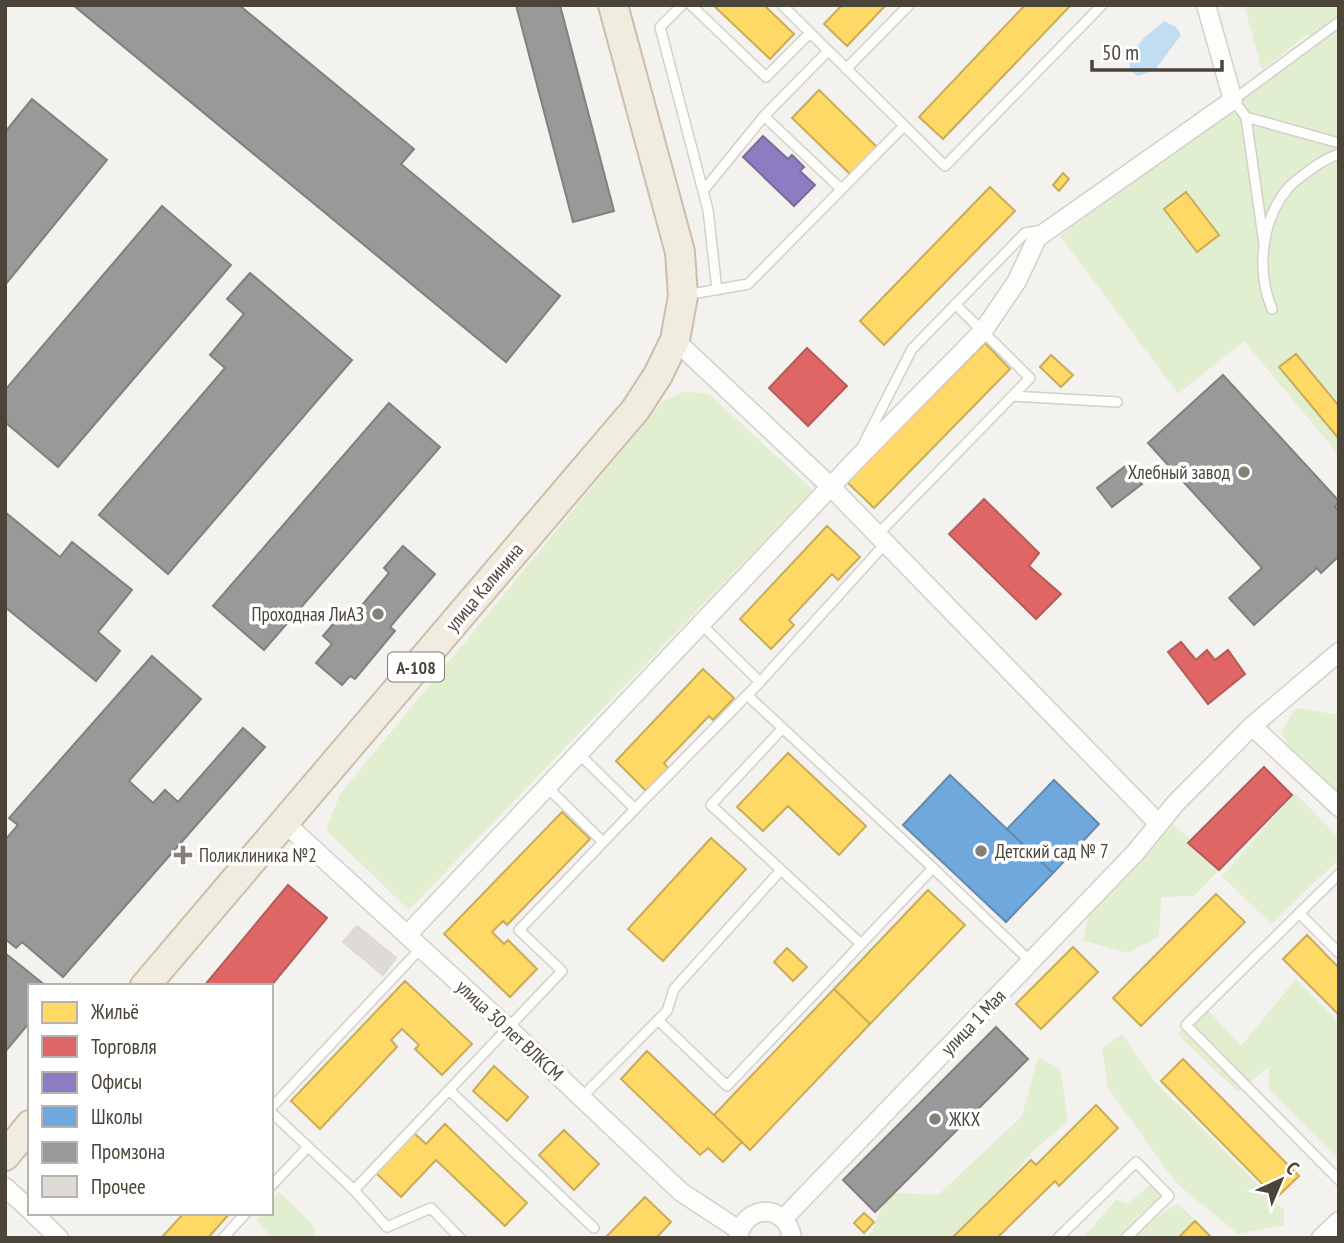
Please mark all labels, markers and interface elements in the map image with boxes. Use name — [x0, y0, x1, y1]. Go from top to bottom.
scale bar — [1092, 28, 1222, 72]
text: 50 m — [1102, 39, 1139, 66]
place label: Хлебный завод — [1128, 460, 1231, 484]
marker: Хлебный завод — [1236, 464, 1252, 480]
street label: улица Калинина — [440, 538, 528, 636]
place label: Проходная ЛиАЗ — [251, 602, 364, 626]
marker: Проходная ЛиАЗ — [370, 606, 386, 622]
road number: А-108 — [388, 652, 444, 682]
place label: Детский сад № 7 — [995, 839, 1109, 863]
place label: Поликлиника №2 — [199, 843, 317, 867]
marker: Детский сад № 7 — [973, 843, 989, 859]
marker: Поликлиника №2 — [173, 845, 193, 865]
street label: улица 30 лет ВЛКСМ — [451, 974, 569, 1086]
legend — [28, 984, 273, 1215]
street label: улица 1 Мая — [936, 984, 1010, 1060]
text: Жильё — [90, 998, 139, 1025]
text: Торговля — [91, 1033, 157, 1060]
text: Офисы — [91, 1068, 142, 1095]
text: Школы — [91, 1103, 143, 1130]
place label: ЖКХ — [948, 1107, 981, 1131]
marker: ЖКХ — [927, 1111, 943, 1127]
text: Промзона — [91, 1138, 165, 1165]
north arrow — [1246, 1145, 1316, 1215]
text: С — [1281, 1156, 1304, 1180]
text: Прочее — [91, 1173, 146, 1200]

